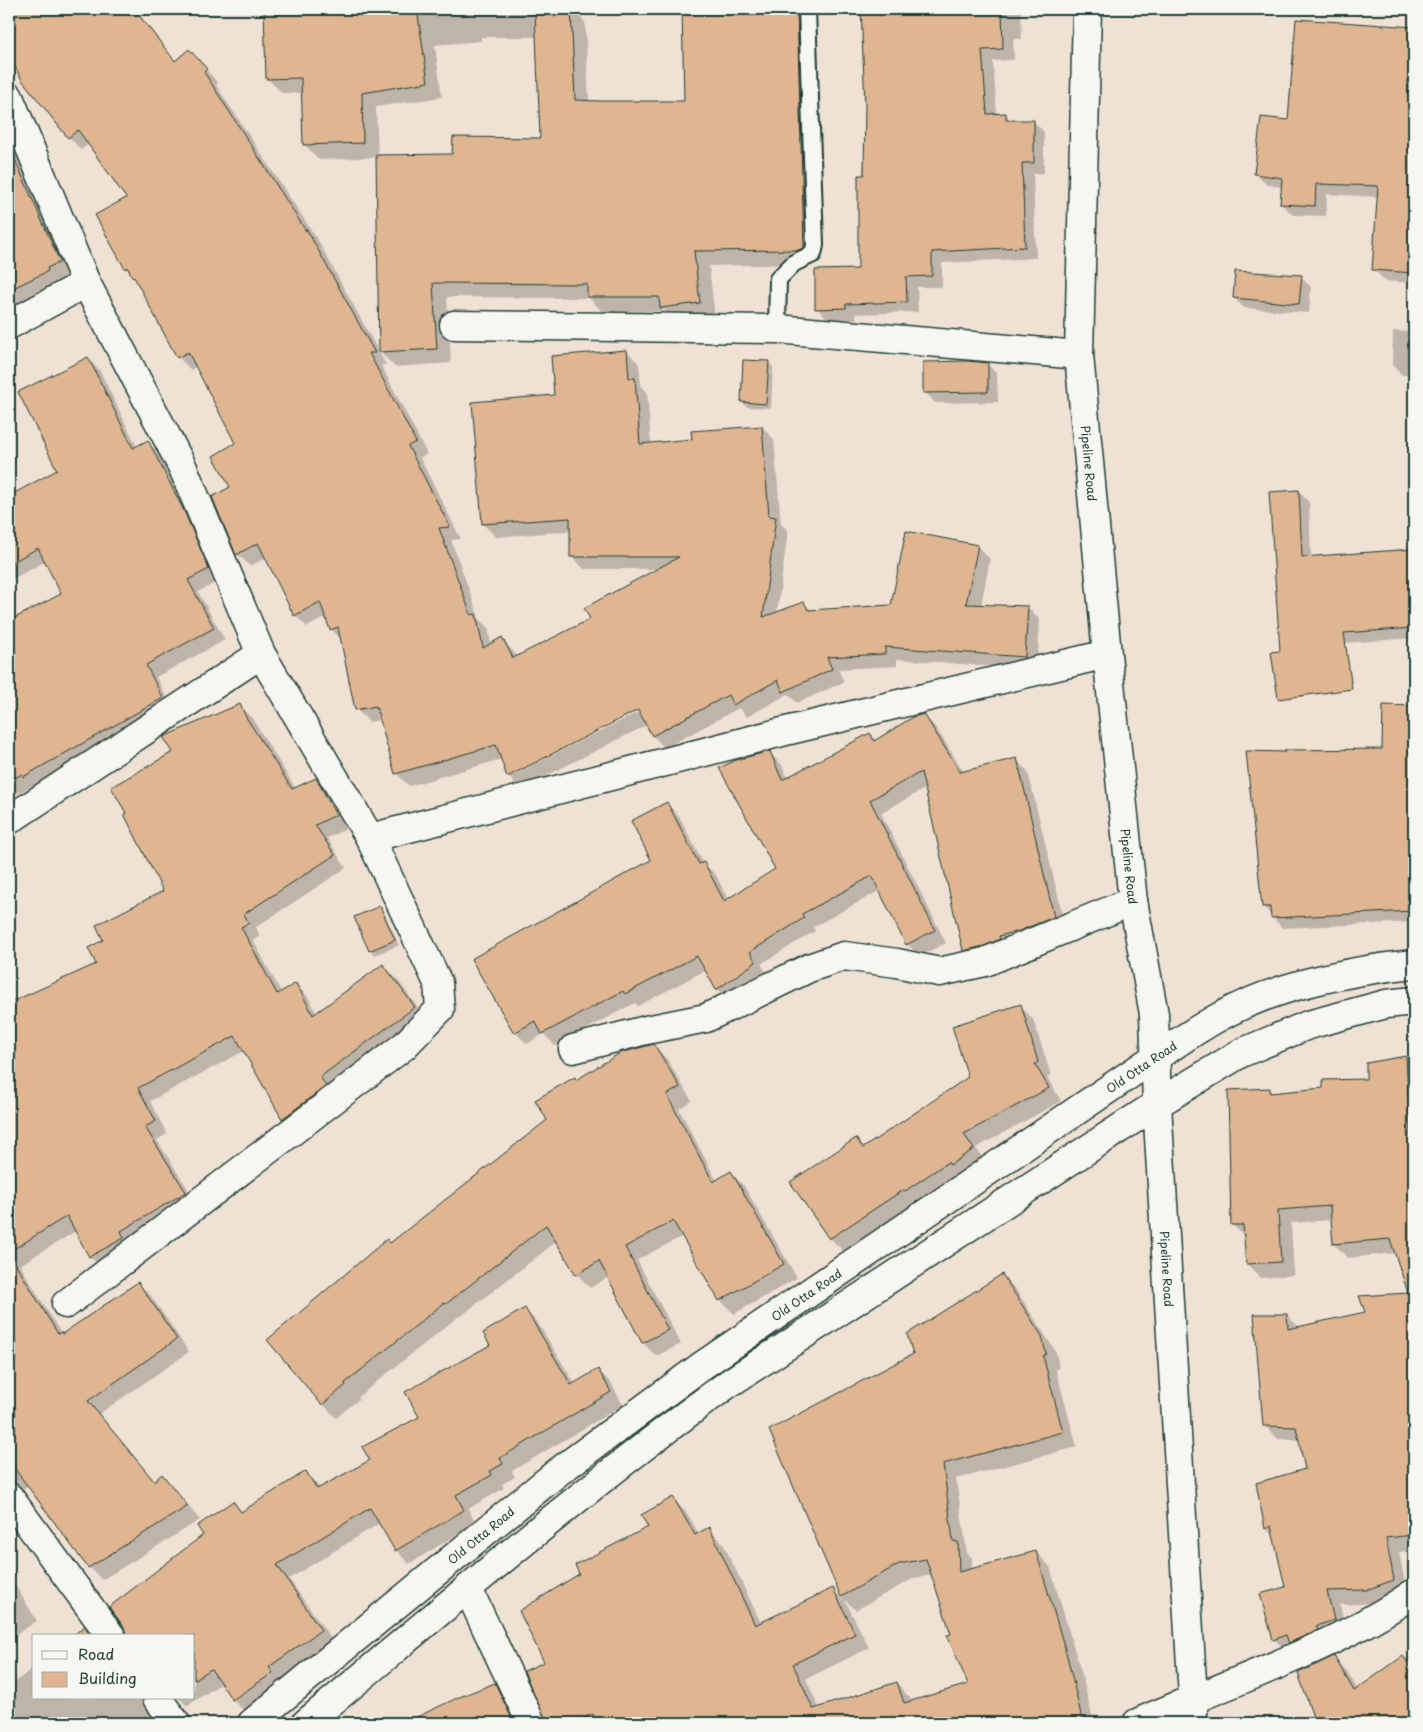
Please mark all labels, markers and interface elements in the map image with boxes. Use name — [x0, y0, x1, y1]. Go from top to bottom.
street label: Pipeline Road — [1077, 425, 1102, 502]
street label: Pipeline Road — [1116, 828, 1142, 905]
street label: Old Otta Road — [1102, 1037, 1180, 1097]
street label: Pipeline Road — [1156, 1230, 1178, 1307]
street label: Old Otta Road — [767, 1264, 845, 1325]
street label: Old Otta Road — [443, 1502, 518, 1568]
legend — [32, 1634, 195, 1700]
text: Road — [78, 1642, 114, 1665]
text: Building — [78, 1666, 137, 1689]

